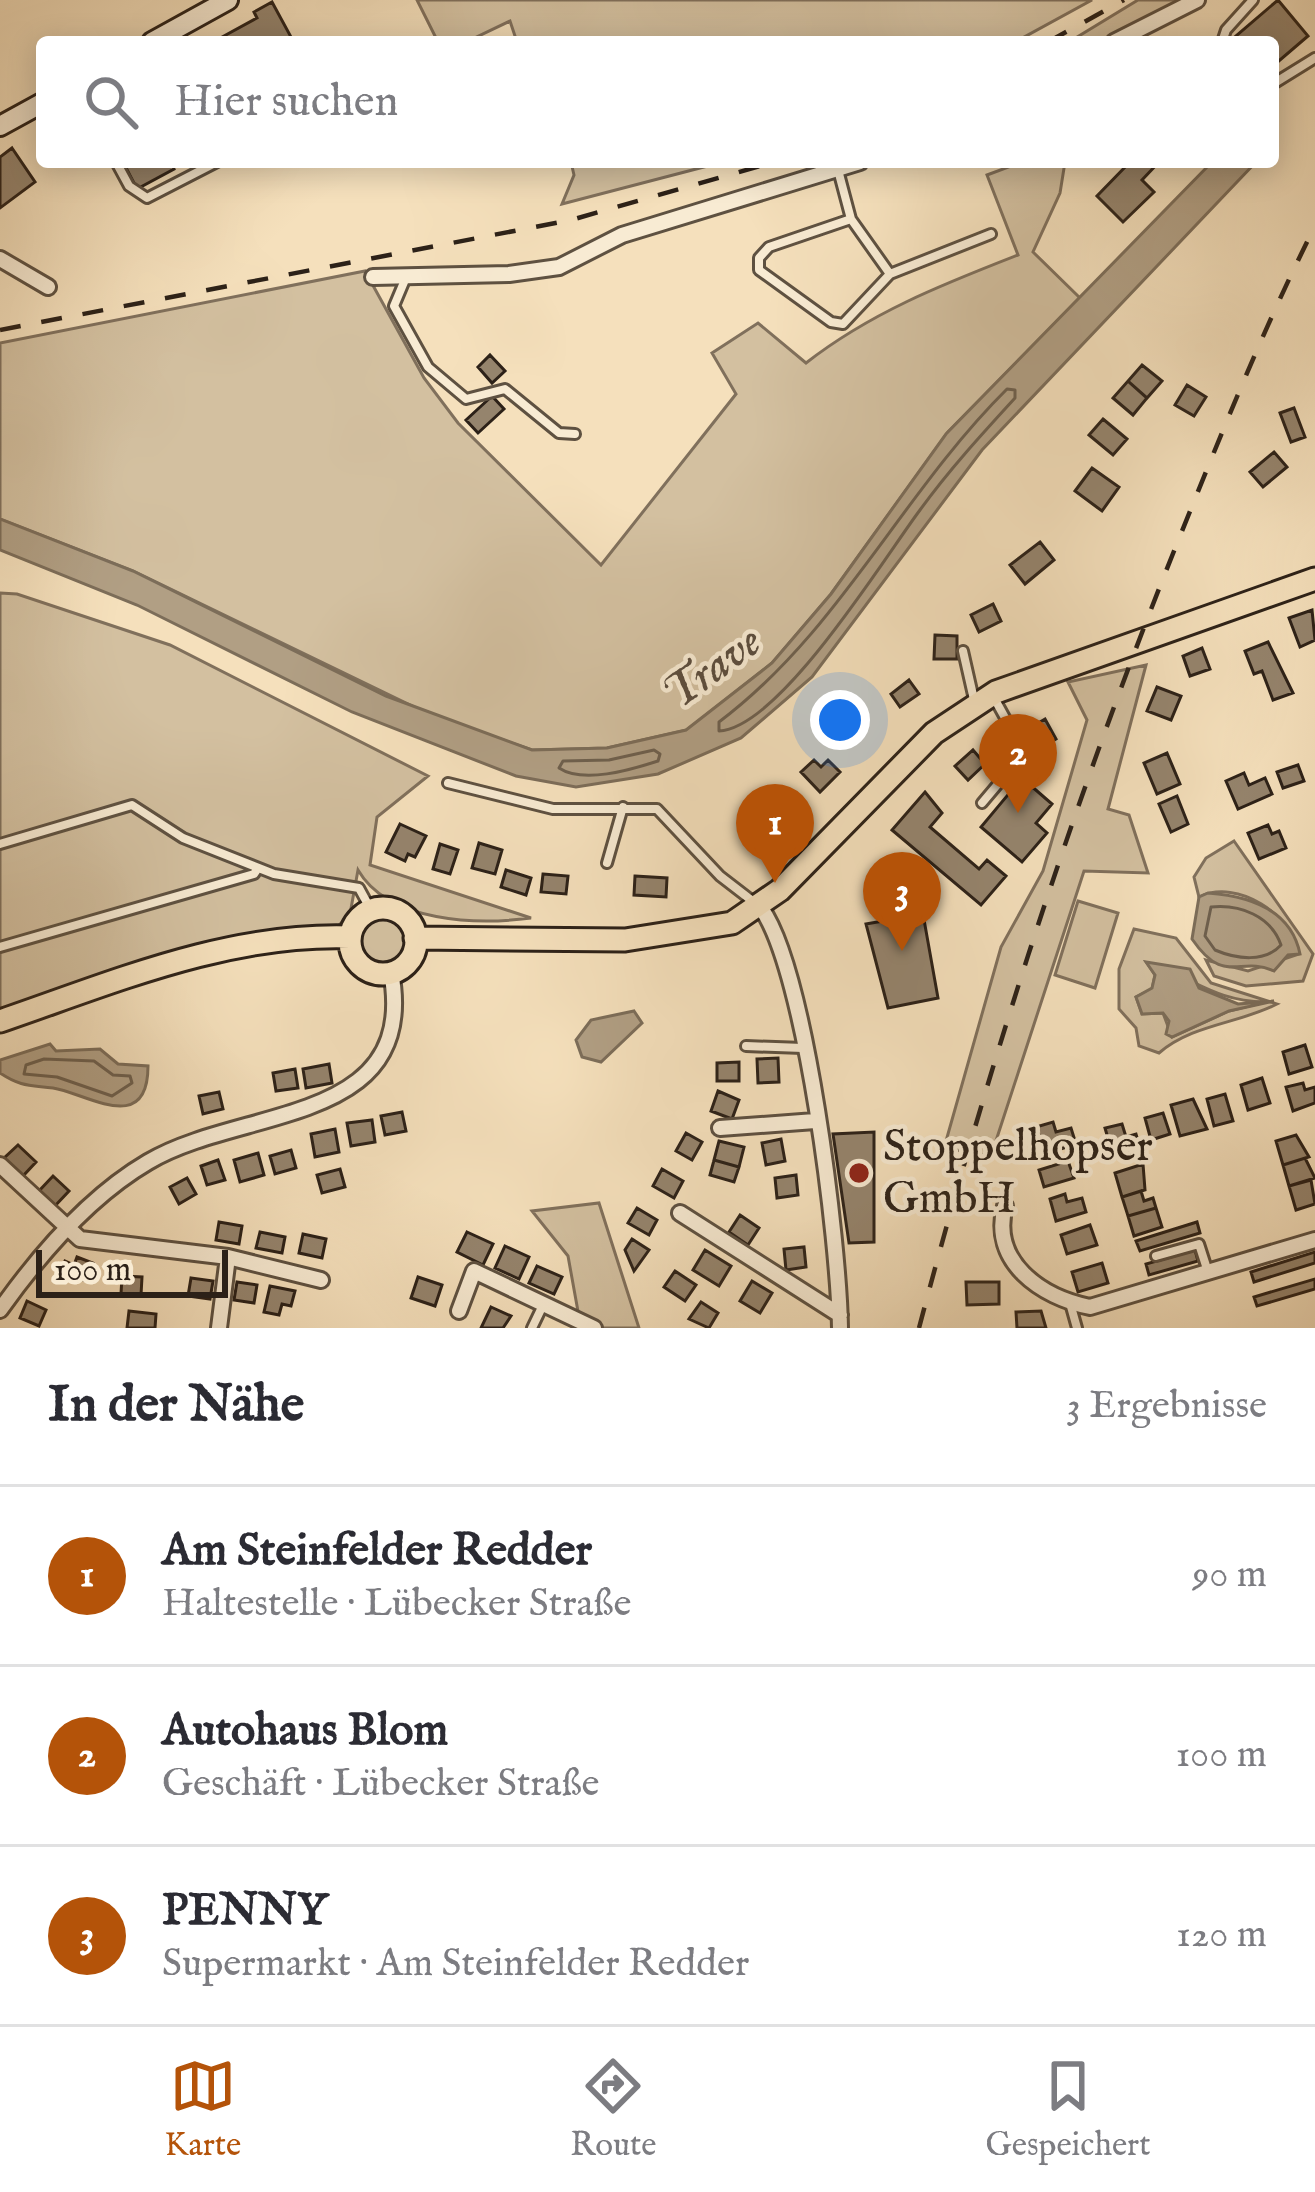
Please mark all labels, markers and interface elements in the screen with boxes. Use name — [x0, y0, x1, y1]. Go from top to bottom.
search box — [36, 36, 1279, 168]
icon: search — [78, 69, 144, 135]
text: Hier suchen — [174, 74, 398, 131]
water label: Trave — [652, 613, 774, 725]
your location — [810, 690, 870, 750]
pin: 2 — [979, 714, 1057, 813]
pin: 1 — [736, 784, 814, 883]
pin: 3 — [863, 852, 941, 951]
place label: Stoppelhopser GmbH — [883, 1119, 1153, 1228]
marker: Stoppelhopser GmbH — [846, 1160, 872, 1186]
scale bar — [36, 1244, 228, 1297]
text: 100 m — [54, 1250, 131, 1292]
text: In der Nähe — [48, 1374, 304, 1439]
text: 3 Ergebnisse — [1066, 1382, 1267, 1431]
text: Am Steinfelder Redder — [162, 1523, 592, 1580]
text: 1 — [80, 1551, 94, 1600]
text: 90 m — [1192, 1551, 1267, 1600]
text: Haltestelle · Lübecker Straße — [162, 1580, 631, 1629]
text: Autohaus Blom — [162, 1703, 448, 1760]
text: 2 — [78, 1731, 96, 1780]
text: 100 m — [1176, 1731, 1267, 1780]
text: Geschäft · Lübecker Straße — [162, 1760, 599, 1809]
text: PENNY — [162, 1883, 328, 1940]
text: 3 — [80, 1911, 94, 1960]
text: 120 m — [1176, 1911, 1267, 1960]
text: Supermarkt · Am Steinfelder Redder — [162, 1940, 749, 1989]
tab: Karte — [165, 2053, 241, 2167]
tab: Route — [570, 2053, 656, 2167]
tab: Gespeichert — [986, 2053, 1150, 2167]

